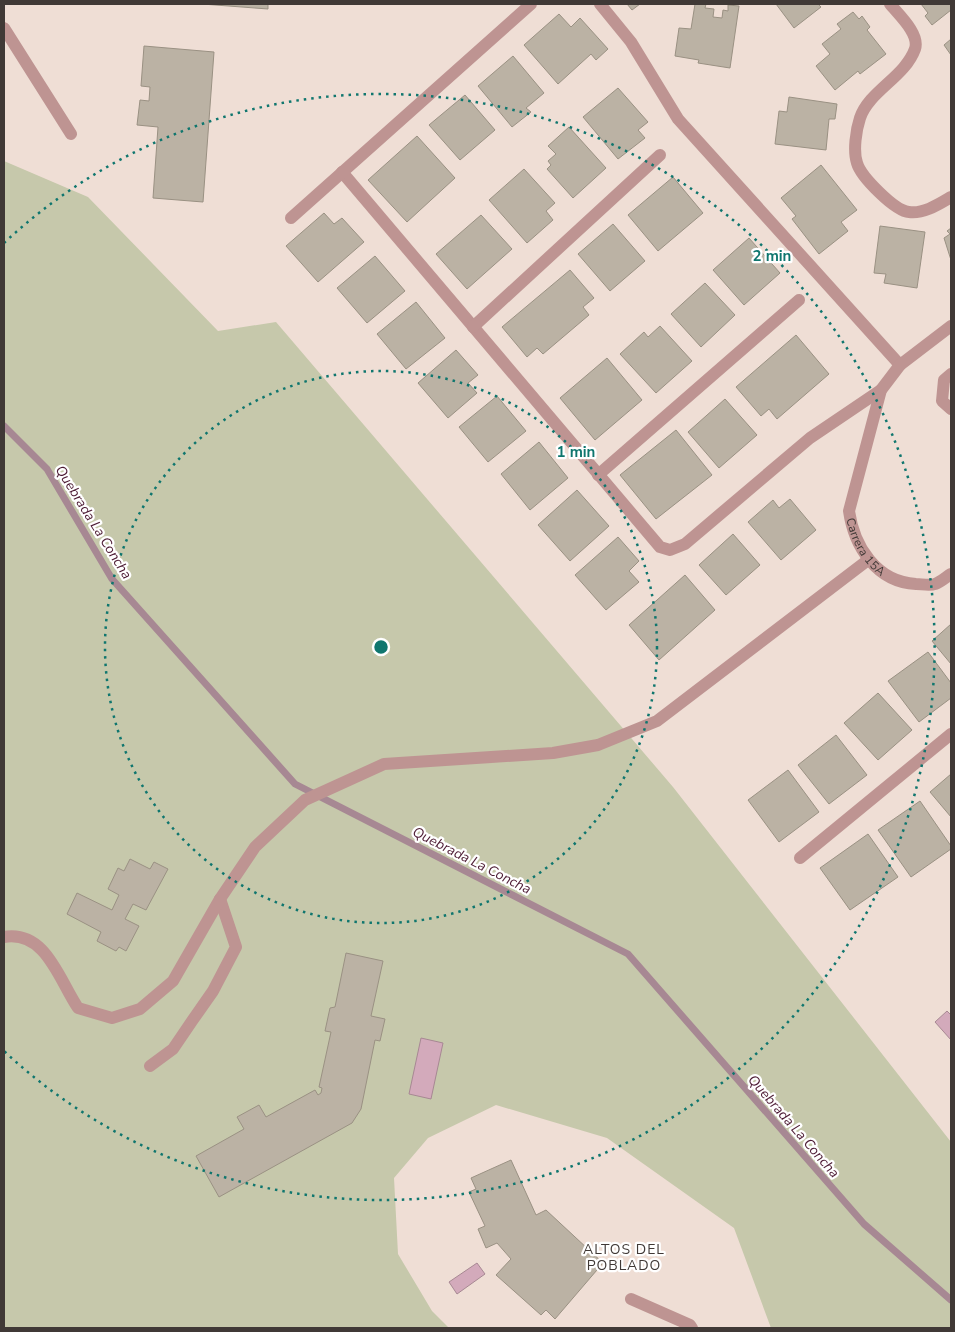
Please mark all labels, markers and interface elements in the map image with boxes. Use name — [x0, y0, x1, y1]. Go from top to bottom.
text: 2 min — [753, 246, 791, 266]
text: 1 min — [557, 442, 595, 462]
water label: Quebrada La Concha — [51, 462, 136, 583]
street label: Carrera 15A — [842, 516, 889, 580]
centre of rings — [372, 638, 390, 656]
water label: Quebrada La Concha — [409, 822, 534, 899]
water label: Quebrada La Concha — [744, 1071, 844, 1182]
district label: ALTOS DEL POBLADO — [583, 1240, 665, 1275]

